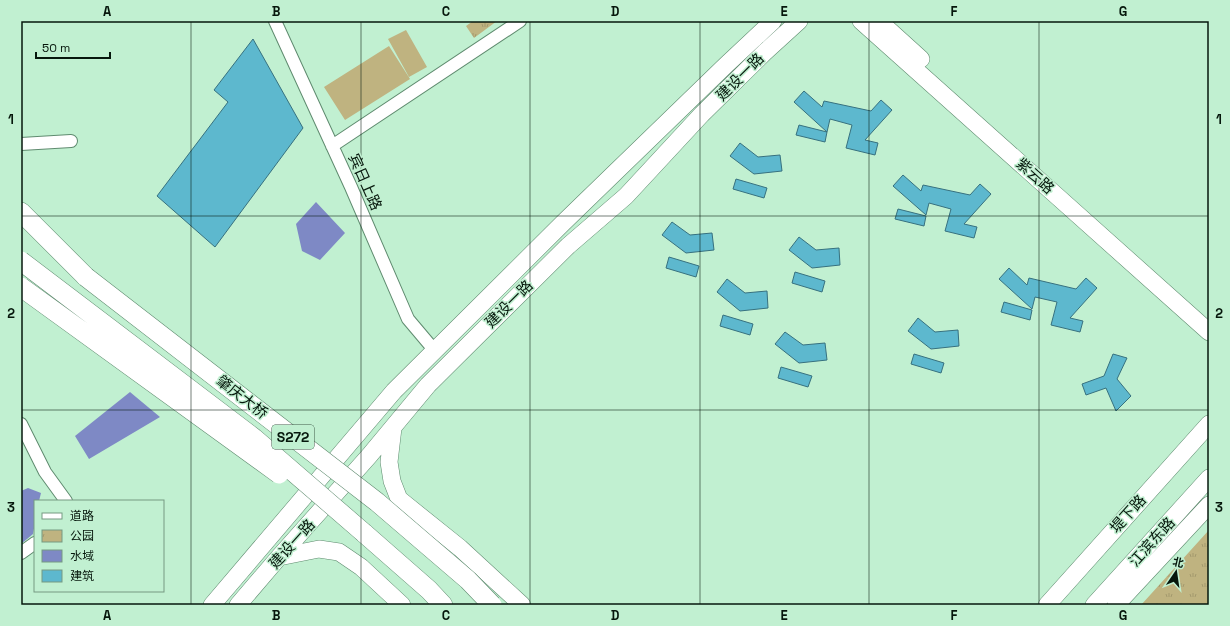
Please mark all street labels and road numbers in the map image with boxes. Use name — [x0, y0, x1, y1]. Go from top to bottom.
street label: 建设一路 — [712, 49, 768, 105]
street label: 宾日上路 — [345, 151, 386, 213]
street label: 紫云路 — [1012, 154, 1058, 198]
street label: 建设一路 — [481, 276, 537, 332]
street label: 肇庆大桥 — [213, 371, 272, 423]
road number: S272 — [272, 425, 314, 449]
street label: 堤下路 — [1106, 491, 1150, 537]
street label: 江滨东路 — [1124, 513, 1179, 570]
street label: 建设一路 — [264, 515, 319, 572]

